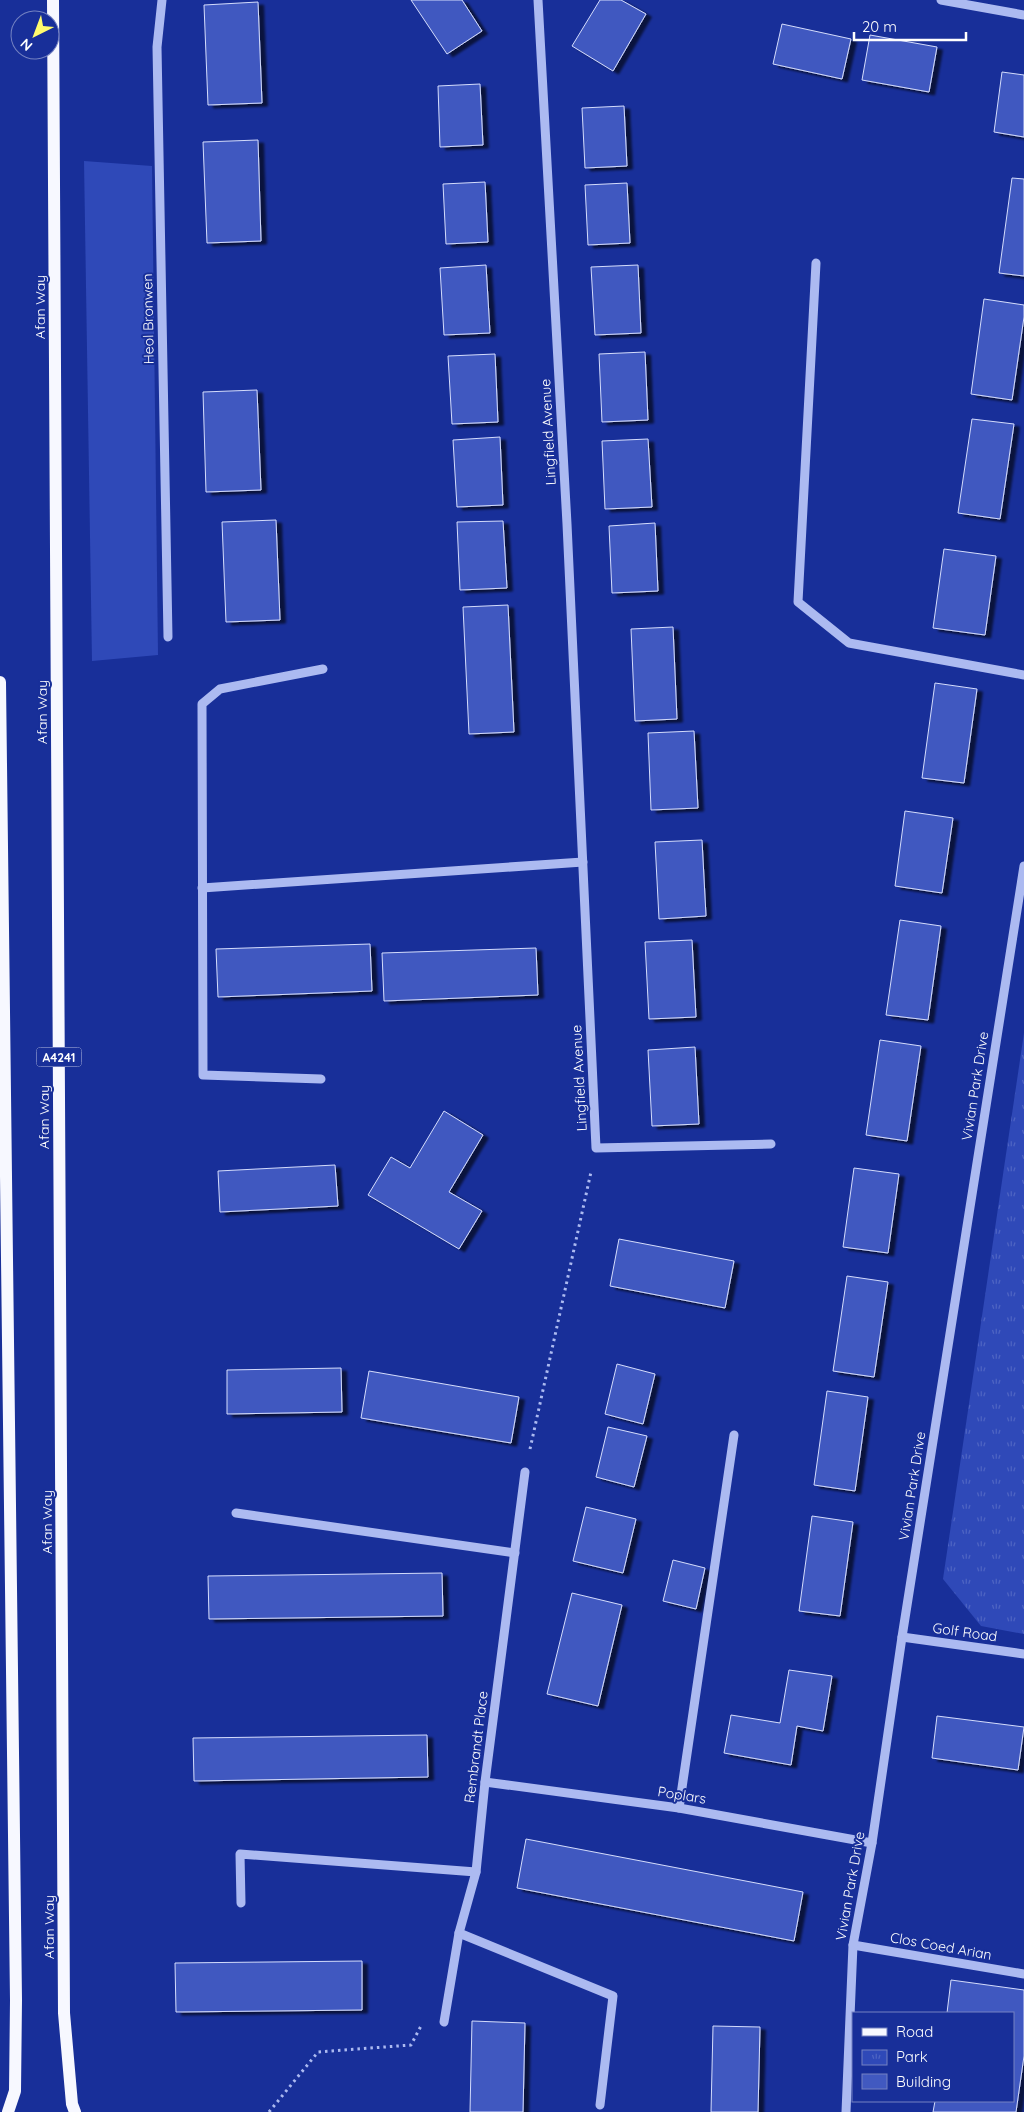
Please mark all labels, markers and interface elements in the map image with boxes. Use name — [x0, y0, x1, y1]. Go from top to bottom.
north arrow — [10, 10, 60, 60]
scale bar — [854, 10, 966, 42]
text: 20 m — [862, 17, 897, 36]
text: N — [16, 35, 36, 55]
street label: Heol Bronwen — [138, 273, 158, 365]
street label: Afan Way — [31, 275, 49, 339]
street label: Lingfield Avenue — [536, 378, 560, 486]
street label: Afan Way — [33, 680, 51, 744]
street label: Lingfield Avenue — [567, 1024, 591, 1132]
street label: Vivian Park Drive — [957, 1030, 993, 1142]
road number: A4241 — [36, 1048, 82, 1066]
street label: Afan Way — [35, 1085, 53, 1149]
street label: Vivian Park Drive — [894, 1430, 930, 1542]
street label: Afan Way — [38, 1490, 56, 1554]
street label: Golf Road — [932, 1619, 998, 1645]
street label: Rembrandt Place — [460, 1690, 492, 1804]
street label: Poplars — [656, 1782, 708, 1808]
street label: Vivian Park Drive — [832, 1830, 868, 1942]
street label: Afan Way — [40, 1895, 58, 1959]
street label: Clos Coed Arian — [889, 1928, 993, 1964]
legend — [852, 2012, 1014, 2102]
text: Road — [896, 2022, 933, 2041]
text: Park — [896, 2047, 928, 2066]
text: Building — [896, 2072, 951, 2091]

